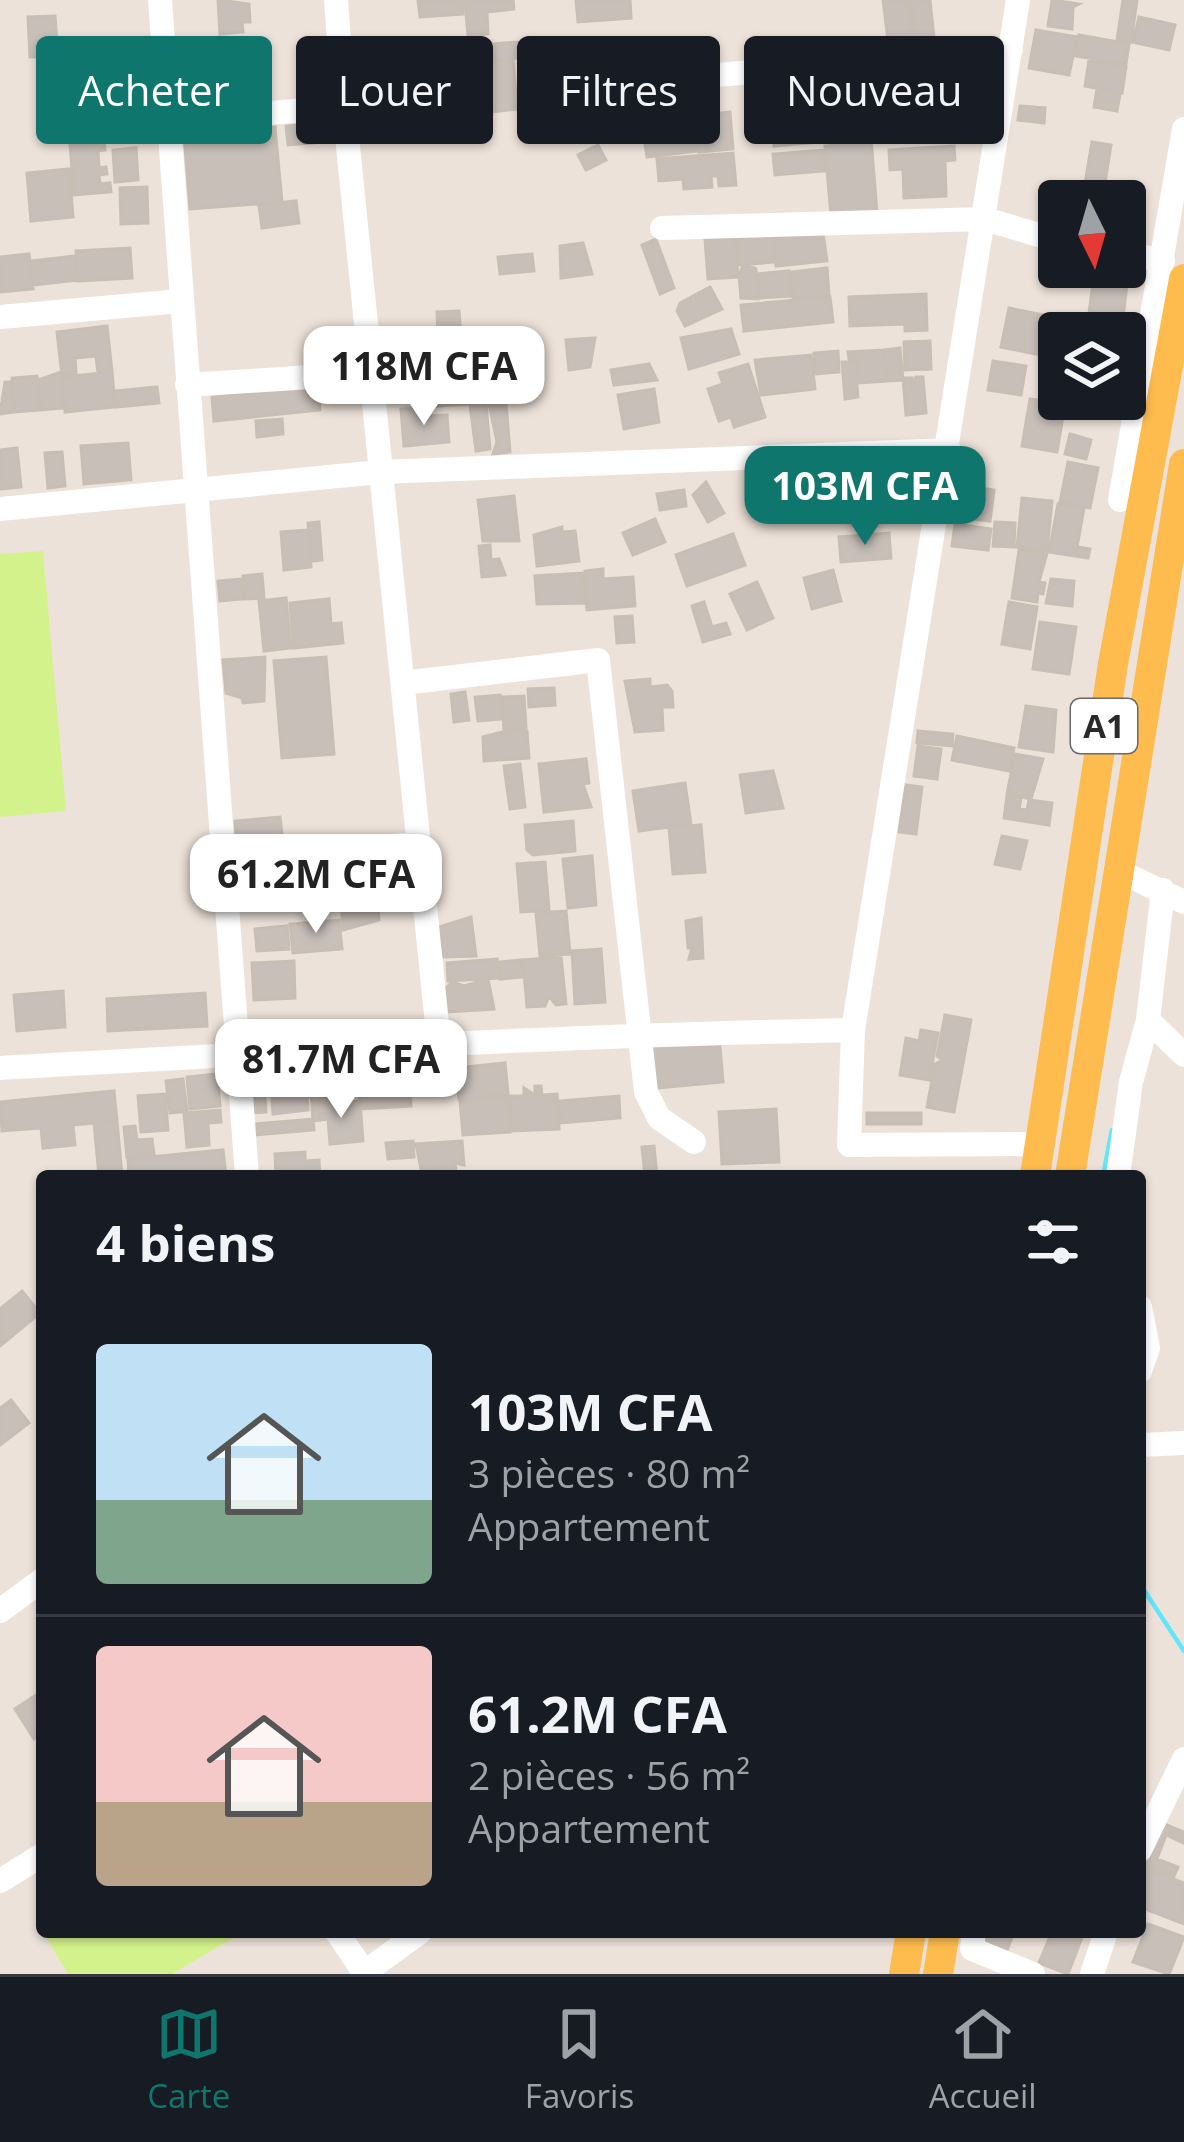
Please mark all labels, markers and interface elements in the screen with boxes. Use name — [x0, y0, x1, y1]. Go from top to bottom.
chip: Acheter — [36, 36, 272, 144]
chip: Louer — [296, 36, 493, 144]
chip: Filtres — [517, 36, 720, 144]
chip: Nouveau — [744, 36, 1004, 144]
north arrow — [1038, 180, 1146, 288]
map controls — [1038, 180, 1146, 420]
button: layers — [1038, 312, 1146, 420]
pin: 118M CFA — [300, 326, 548, 428]
text: 118M CFA — [331, 338, 517, 391]
pin: 103M CFA — [741, 446, 989, 548]
text: 103M CFA — [772, 458, 958, 511]
road number: A1 — [1071, 699, 1137, 753]
pin: 61.2M CFA — [179, 834, 453, 936]
text: 61.2M CFA — [217, 846, 415, 899]
pin: 81.7M CFA — [204, 1019, 478, 1121]
text: 81.7M CFA — [242, 1031, 440, 1084]
text: 4 biens — [96, 1207, 275, 1277]
icon: filters — [1020, 1209, 1086, 1275]
text: 103M CFA — [468, 1376, 713, 1446]
icon: home — [192, 1392, 336, 1536]
text: 3 pièces · 80 m² — [468, 1446, 750, 1499]
text: Appartement — [468, 1499, 710, 1552]
text: 61.2M CFA — [468, 1678, 727, 1748]
icon: home — [192, 1694, 336, 1838]
text: 2 pièces · 56 m² — [468, 1748, 750, 1801]
text: Appartement — [468, 1801, 710, 1854]
tab: Carte — [147, 2001, 230, 2118]
tab: Favoris — [525, 2001, 634, 2118]
tab: Accueil — [929, 2001, 1037, 2118]

